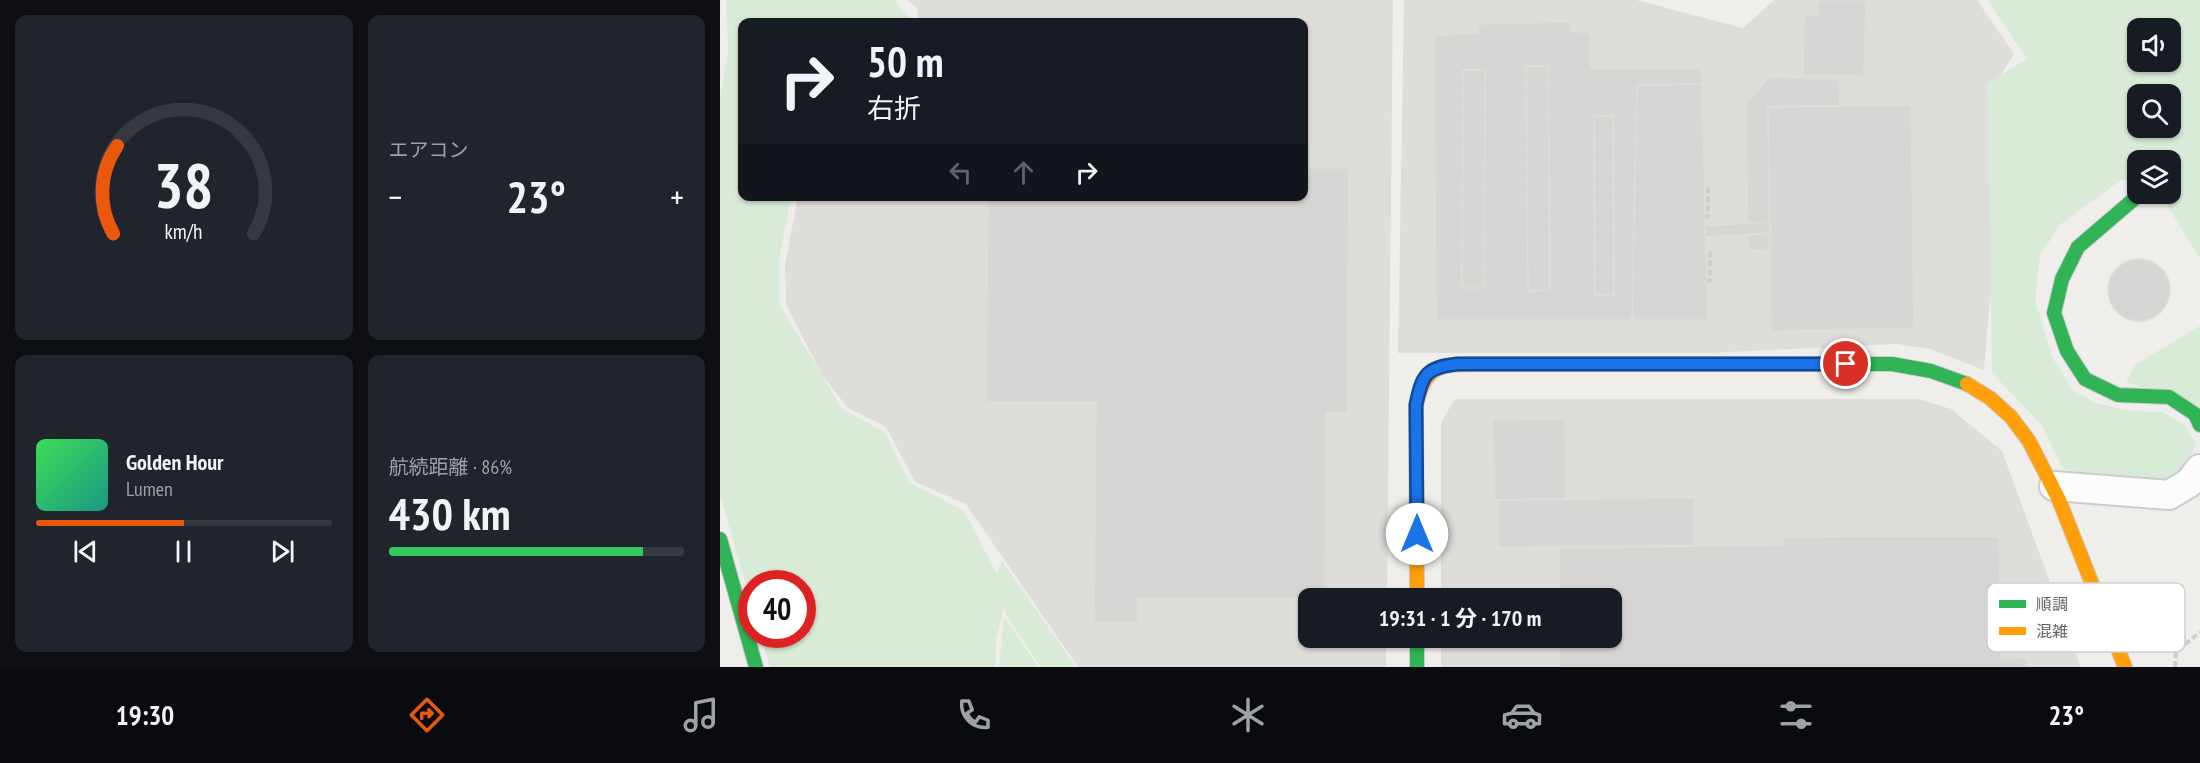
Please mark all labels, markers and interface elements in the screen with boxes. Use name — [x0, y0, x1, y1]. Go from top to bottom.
map controls — [2127, 18, 2181, 204]
button: sound — [2127, 18, 2181, 72]
text: 50 m — [867, 34, 944, 89]
icon: right — [768, 42, 846, 120]
button: search — [2127, 84, 2181, 138]
text: 右折 — [867, 91, 921, 125]
text: エアコン — [389, 137, 469, 163]
text: 38 — [154, 144, 214, 225]
button: layers — [2127, 150, 2181, 204]
icon: left — [944, 156, 977, 189]
icon: ahead — [1007, 156, 1040, 189]
icon: right — [1070, 156, 1103, 189]
text: 23° — [507, 167, 566, 225]
text: − — [389, 175, 402, 218]
text: + — [670, 175, 684, 218]
text: km/h — [165, 218, 203, 246]
pin — [1820, 338, 1871, 389]
icon: arrive — [1829, 347, 1862, 380]
text: Golden Hour — [126, 448, 224, 476]
text: 航続距離 · 86% — [389, 454, 512, 480]
text: Lumen — [126, 476, 173, 502]
text: 430 km — [389, 484, 511, 542]
position arrow — [1385, 502, 1449, 566]
icon: previous — [69, 535, 102, 568]
icon: pause — [167, 535, 200, 568]
icon: next — [266, 535, 299, 568]
speed limit sign: 40 — [738, 570, 816, 648]
legend — [1987, 583, 2185, 652]
text: 順調 — [2036, 594, 2068, 614]
text: 19:31 · 1 分 · 170 m — [1379, 604, 1541, 632]
text: 混雑 — [2036, 621, 2068, 641]
icon: directions — [406, 694, 448, 736]
icon: music — [680, 694, 722, 736]
icon: phone — [953, 694, 995, 736]
icon: climate — [1227, 694, 1269, 736]
icon: car — [1501, 694, 1543, 736]
icon: filters — [1775, 694, 1817, 736]
text: 19:30 — [116, 698, 174, 732]
text: 23° — [2048, 698, 2084, 732]

